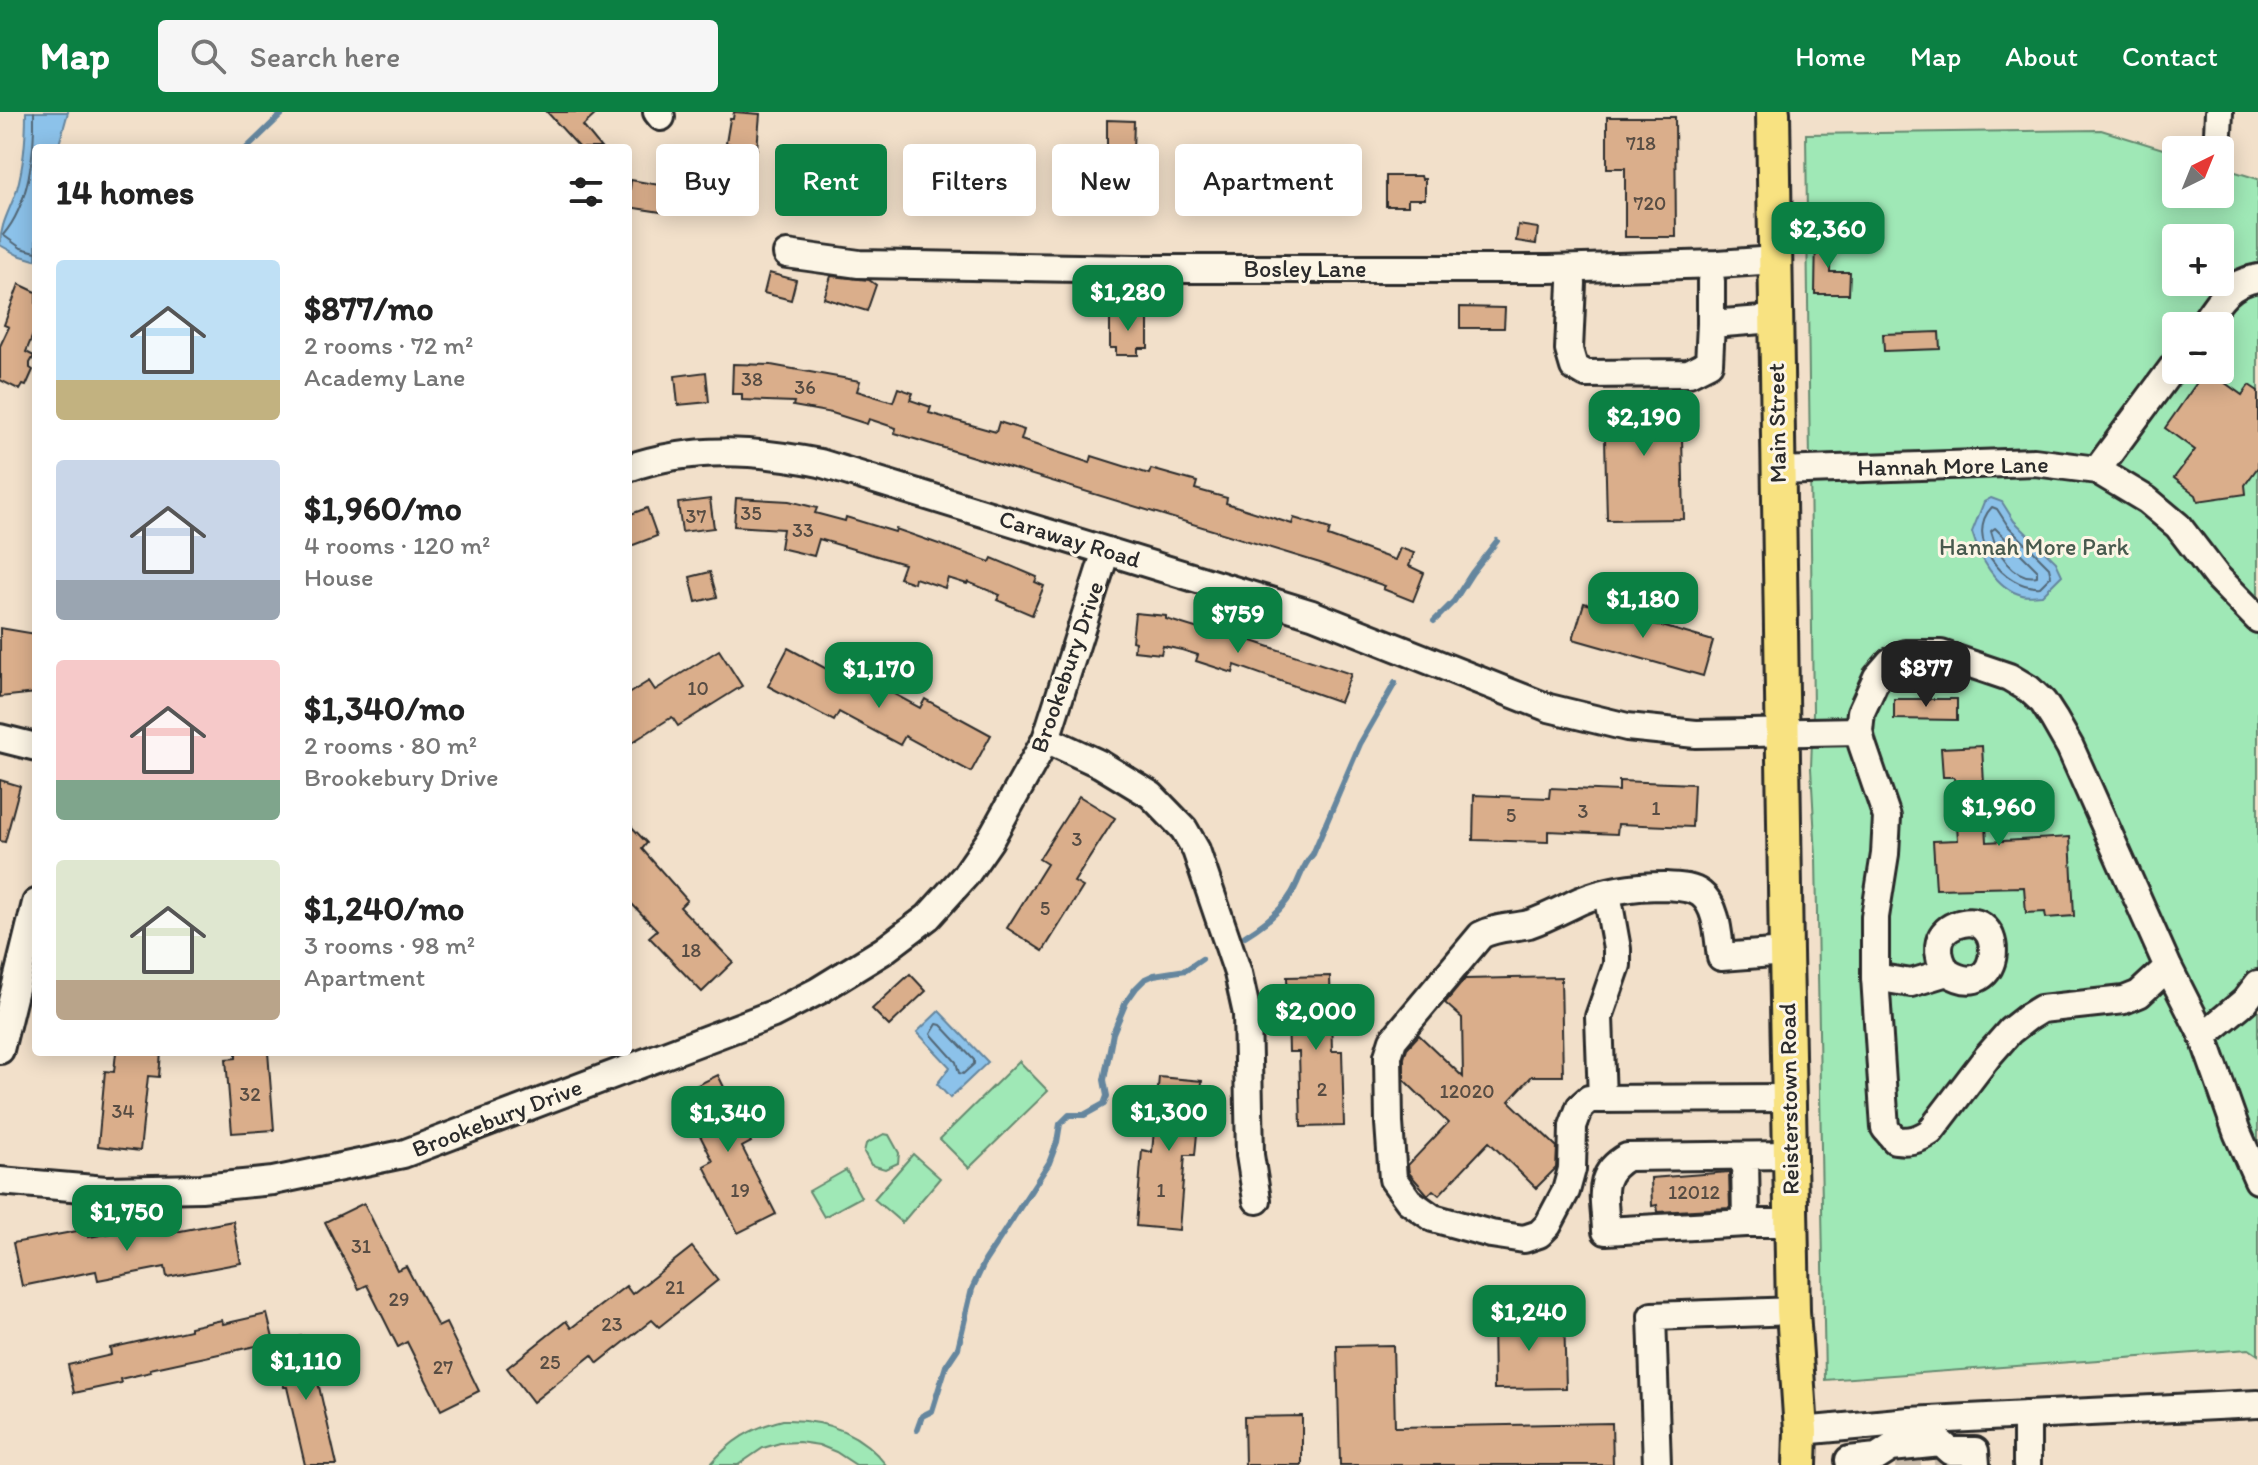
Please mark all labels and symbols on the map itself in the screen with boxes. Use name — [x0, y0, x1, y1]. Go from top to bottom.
house number: 718 — [1626, 131, 1656, 155]
north arrow — [2162, 136, 2234, 208]
house number: 720 — [1634, 191, 1666, 215]
pin: $2,360 — [1763, 202, 1893, 270]
street label: Bosley Lane — [1244, 254, 1367, 283]
pin: $1,280 — [1063, 265, 1193, 333]
street label: Main Street — [1761, 363, 1792, 484]
house number: 38 — [741, 367, 763, 391]
house number: 36 — [794, 375, 816, 399]
pin: $2,190 — [1579, 390, 1709, 458]
street label: Hannah More Lane — [1857, 449, 2049, 482]
house number: 35 — [740, 501, 762, 525]
street label: Caraway Road — [996, 503, 1144, 574]
house number: 37 — [686, 504, 706, 528]
house number: 33 — [792, 518, 814, 542]
park label: Hannah More Park — [1939, 532, 2130, 561]
pin: $1,180 — [1578, 572, 1708, 640]
street label: Brookebury Drive — [1024, 577, 1109, 756]
pin: $759 — [1191, 587, 1285, 655]
pin: $877 — [1879, 641, 1973, 709]
pin: $1,170 — [814, 642, 944, 710]
house number: 10 — [687, 676, 709, 700]
pin: $1,960 — [1934, 780, 2064, 848]
house number: 1 — [1651, 796, 1661, 820]
house number: 3 — [1578, 799, 1589, 823]
house number: 5 — [1506, 803, 1516, 827]
house number: 3 — [1072, 827, 1083, 851]
house number: 5 — [1040, 896, 1050, 920]
house number: 18 — [681, 938, 701, 962]
pin: $2,000 — [1251, 984, 1381, 1052]
street label: Reisterstown Road — [1772, 1003, 1805, 1195]
street label: Brookebury Drive — [408, 1072, 586, 1163]
house number: 2 — [1317, 1077, 1328, 1101]
house number: 12020 — [1440, 1079, 1494, 1103]
house number: 32 — [239, 1082, 261, 1106]
pin: $1,300 — [1104, 1085, 1234, 1153]
pin: $1,340 — [663, 1086, 793, 1154]
house number: 34 — [112, 1099, 134, 1123]
house number: 19 — [730, 1178, 750, 1202]
house number: 1 — [1156, 1178, 1166, 1202]
house number: 12012 — [1668, 1180, 1720, 1204]
pin: $1,750 — [62, 1185, 192, 1253]
house number: 31 — [351, 1234, 371, 1258]
house number: 21 — [665, 1275, 685, 1299]
pin: $1,240 — [1464, 1285, 1594, 1353]
house number: 29 — [389, 1287, 409, 1311]
house number: 23 — [601, 1312, 623, 1336]
pin: $1,110 — [241, 1334, 371, 1402]
house number: 25 — [539, 1350, 561, 1374]
house number: 27 — [433, 1355, 453, 1379]

